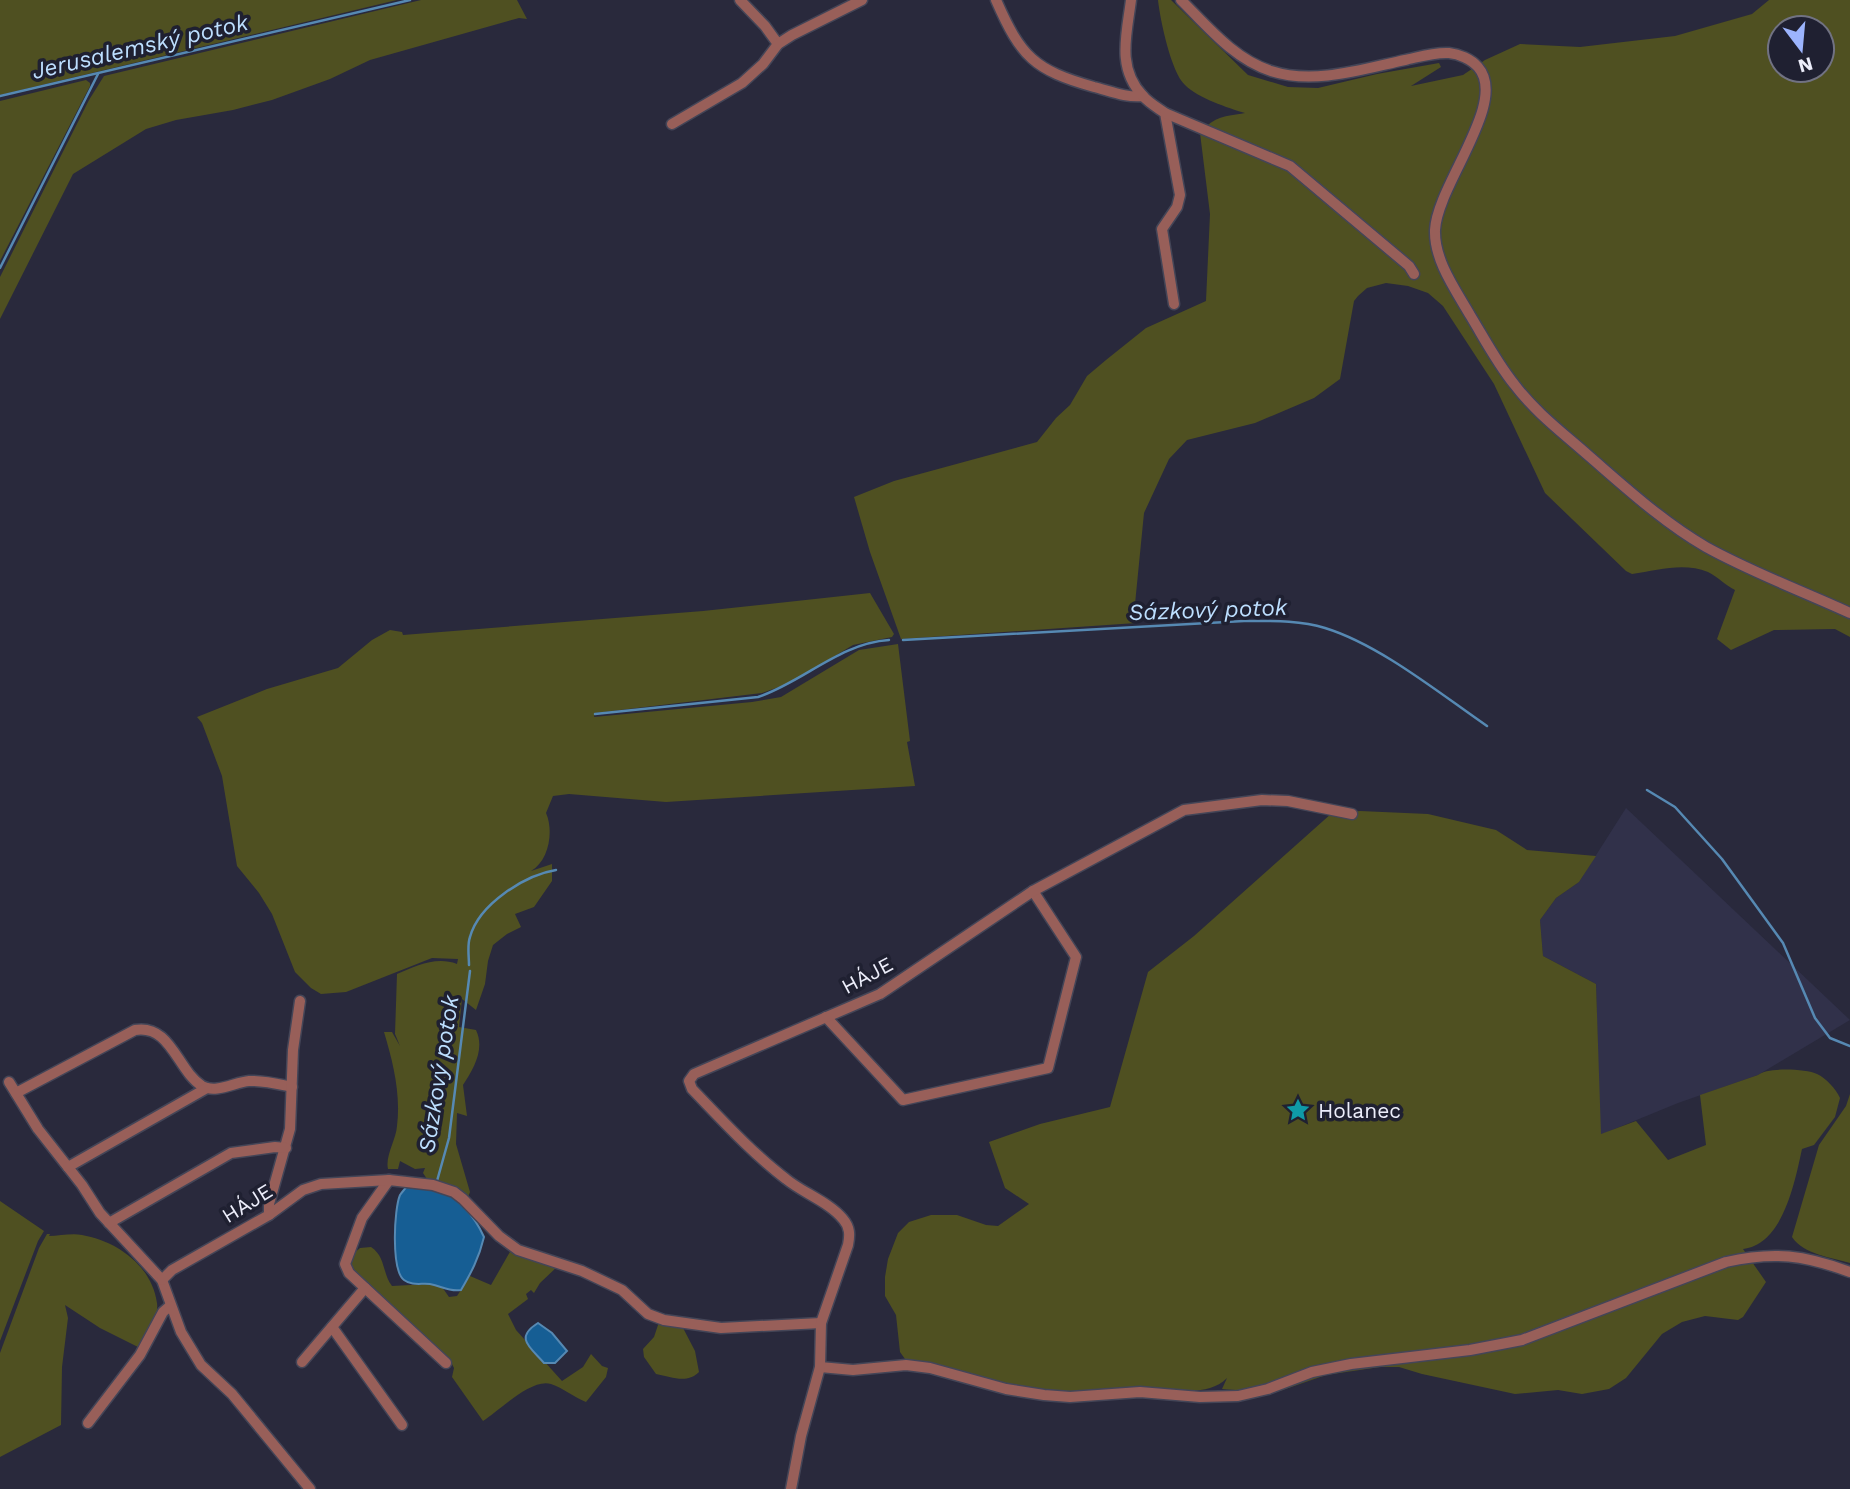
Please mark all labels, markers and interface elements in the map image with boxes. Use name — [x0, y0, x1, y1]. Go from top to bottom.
water label: Jerusalemský potok — [29, 9, 252, 85]
north arrow — [1766, 14, 1836, 84]
text: N — [1796, 52, 1815, 78]
water label: Sázkový potok — [1128, 594, 1289, 626]
street label: HÁJE — [837, 951, 897, 999]
water label: Sázkový potok — [413, 992, 465, 1155]
place icon: Holanec — [1284, 1096, 1312, 1124]
place label: Holanec — [1318, 1098, 1401, 1123]
street label: HÁJE — [217, 1178, 277, 1228]

